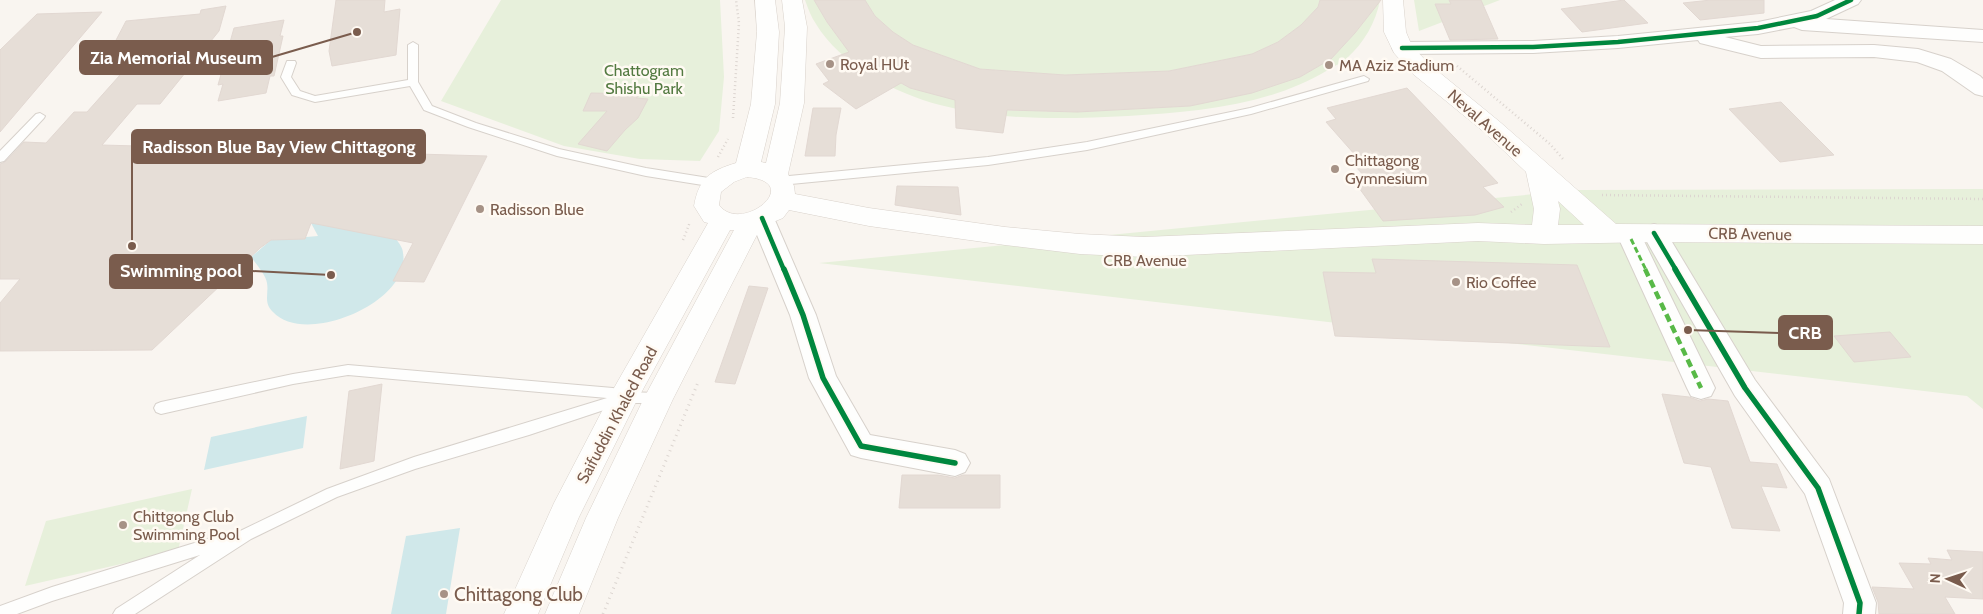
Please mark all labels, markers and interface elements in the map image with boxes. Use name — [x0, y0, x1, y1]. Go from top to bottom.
callout: Zia Memorial Museum — [80, 41, 272, 74]
text: Zia Memorial Museum — [90, 47, 262, 69]
place label: Royal HUt — [840, 55, 910, 74]
place label: MA Aziz Stadium — [1339, 56, 1454, 75]
marker: Royal HUt — [824, 58, 836, 70]
marker: MA Aziz Stadium — [1323, 59, 1335, 71]
park label: Chattogram Shishu Park — [604, 61, 684, 98]
street label: Neval Avenue — [1444, 85, 1526, 161]
callout: Radisson Blue Bay View Chittagong — [132, 130, 425, 163]
text: Radisson Blue Bay View Chittagong — [142, 136, 416, 158]
place label: Chittagong Gymnesium — [1345, 151, 1427, 188]
marker: Chittagong Gymnesium — [1329, 163, 1341, 175]
place label: Radisson Blue — [490, 200, 584, 219]
marker: Radisson Blue — [474, 203, 486, 215]
street label: CRB Avenue — [1708, 224, 1792, 244]
street label: CRB Avenue — [1103, 251, 1187, 270]
callout: Swimming pool — [110, 255, 252, 288]
text: Swimming pool — [120, 260, 242, 282]
place label: Rio Coffee — [1466, 273, 1537, 292]
marker: Rio Coffee — [1450, 276, 1462, 288]
callout: CRB — [1779, 316, 1832, 349]
text: CRB — [1788, 322, 1822, 344]
street label: Saifuddin Khaled Road — [573, 343, 661, 487]
place label: Chittgong Club Swimming Pool — [133, 507, 240, 544]
marker: Chittgong Club Swimming Pool — [117, 519, 129, 531]
north arrow — [1923, 554, 1973, 604]
text: N — [1926, 573, 1944, 584]
place label: Chittagong Club — [454, 583, 583, 606]
marker: Chittagong Club — [438, 588, 450, 600]

